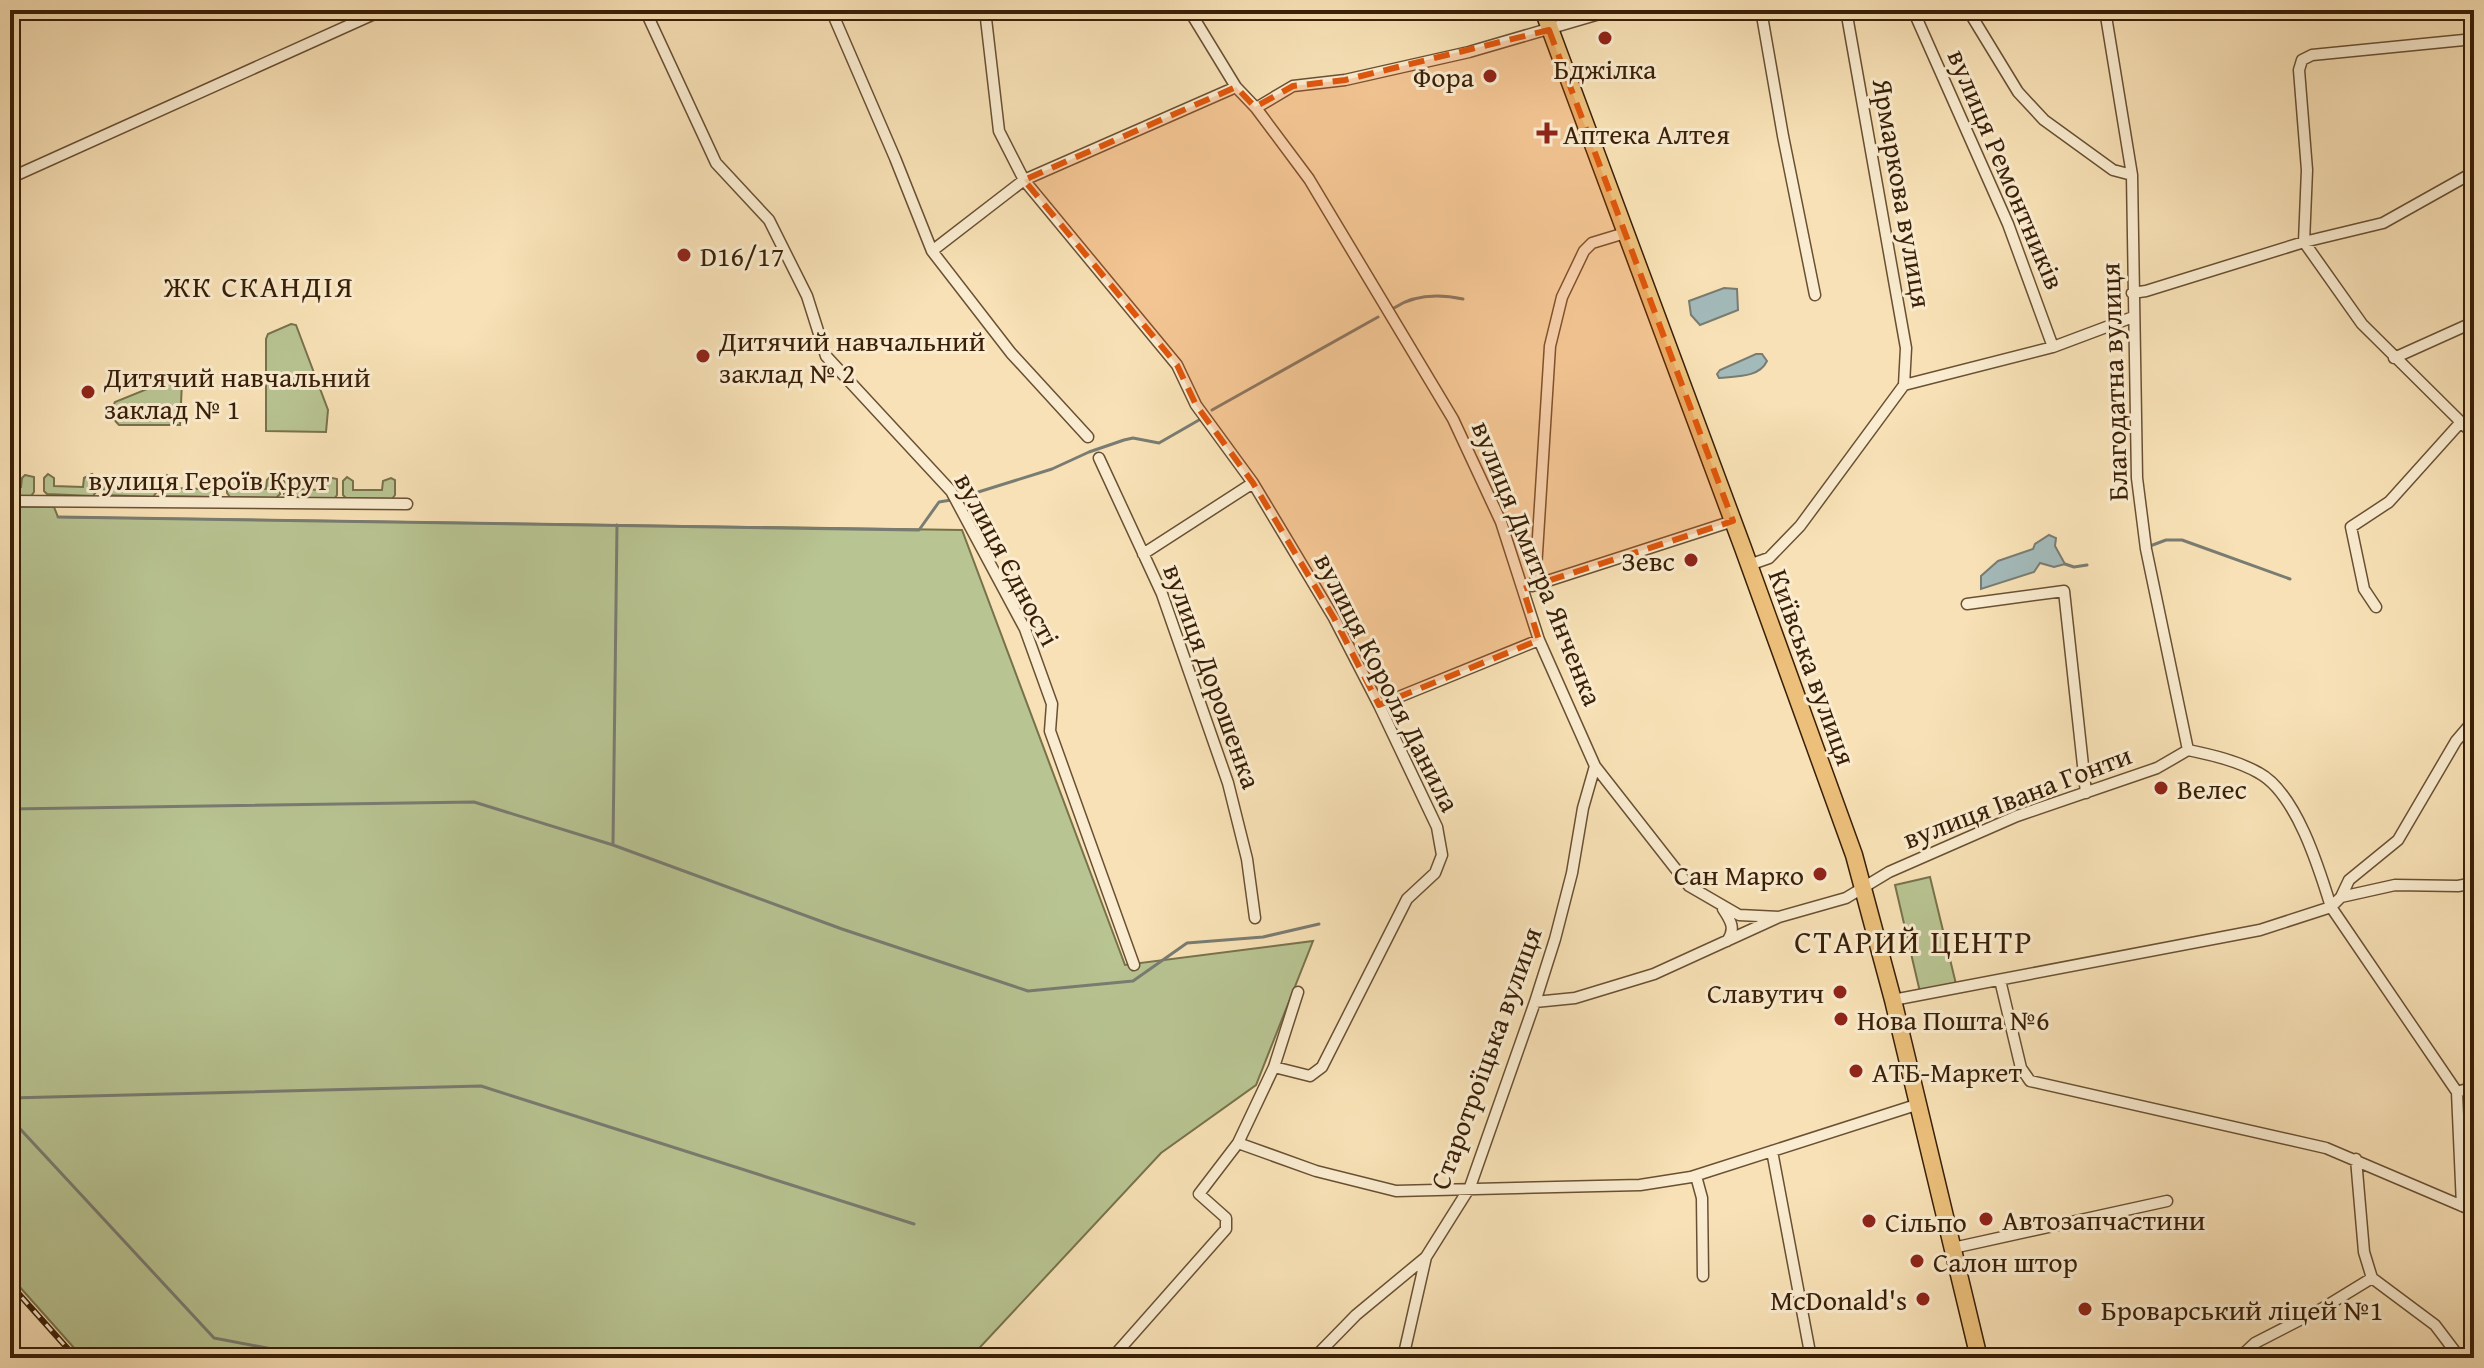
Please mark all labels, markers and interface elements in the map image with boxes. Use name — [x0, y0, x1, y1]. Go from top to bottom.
marker: Бджілка — [1596, 29, 1614, 47]
street label: вулиця Ремонтників — [1938, 42, 2076, 296]
place label: Бджілка — [1554, 48, 1657, 89]
place label: Фора — [1413, 56, 1475, 97]
marker: Фора — [1481, 67, 1499, 85]
street label: Ярмаркова вулиця — [1862, 74, 1943, 311]
place label: Аптека Алтея — [1563, 113, 1730, 154]
marker: Аптека Алтея — [1538, 124, 1556, 142]
place label: D16/17 — [700, 235, 784, 276]
marker: D16/17 — [675, 246, 693, 264]
street label: Благодатна вулиця — [2088, 262, 2138, 502]
district label: ЖК СКАНДІЯ — [163, 264, 354, 308]
place label: Дитячий навчальний заклад № 2 — [718, 320, 985, 393]
marker: Дитячий навчальний заклад № 2 — [694, 347, 712, 365]
place label: Дитячий навчальний заклад № 1 — [103, 356, 370, 429]
marker: Дитячий навчальний заклад № 1 — [79, 383, 97, 401]
street label: вулиця Дмитра Янченка — [1462, 414, 1614, 712]
street label: вулиця Героїв Крут — [89, 459, 330, 500]
street label: вулиця Єдності — [945, 465, 1071, 653]
place label: Зевс — [1621, 540, 1675, 581]
street label: вулиця Короля Данила — [1305, 545, 1471, 819]
marker: Зевс — [1682, 551, 1700, 569]
street label: вулиця Дорошенка — [1153, 558, 1273, 795]
street label: Київська вулиця — [1759, 563, 1867, 771]
street label: вулиця Івана Гонти — [1897, 734, 2137, 858]
place label: Велес — [2177, 768, 2247, 809]
marker: Велес — [2152, 779, 2170, 797]
place label: Сан Марко — [1674, 854, 1804, 895]
marker: Сан Марко — [1811, 865, 1829, 883]
district label: СТАРИЙ ЦЕНТР — [1794, 918, 2034, 965]
street label: Старотроїцька вулиця — [1418, 921, 1552, 1195]
place label: Славутич — [1707, 972, 1824, 1013]
marker: Славутич — [1831, 983, 1849, 1001]
place label: Нова Пошта №6 — [1857, 999, 2050, 1040]
marker: Нова Пошта №6 — [1832, 1010, 1850, 1028]
place label: АТБ-Маркет — [1872, 1051, 2022, 1092]
marker: АТБ-Маркет — [1847, 1062, 1865, 1080]
place label: Автозапчастини — [2002, 1199, 2206, 1240]
place label: Сільпо — [1885, 1201, 1967, 1242]
marker: Автозапчастини — [1977, 1210, 1995, 1228]
marker: Сільпо — [1860, 1212, 1878, 1230]
place label: Салон штор — [1933, 1241, 2078, 1282]
marker: Салон штор — [1908, 1252, 1926, 1270]
place label: McDonald's — [1770, 1279, 1907, 1320]
place label: Броварський ліцей №1 — [2101, 1289, 2383, 1330]
marker: McDonald's — [1914, 1290, 1932, 1308]
marker: Броварський ліцей №1 — [2076, 1300, 2094, 1318]

